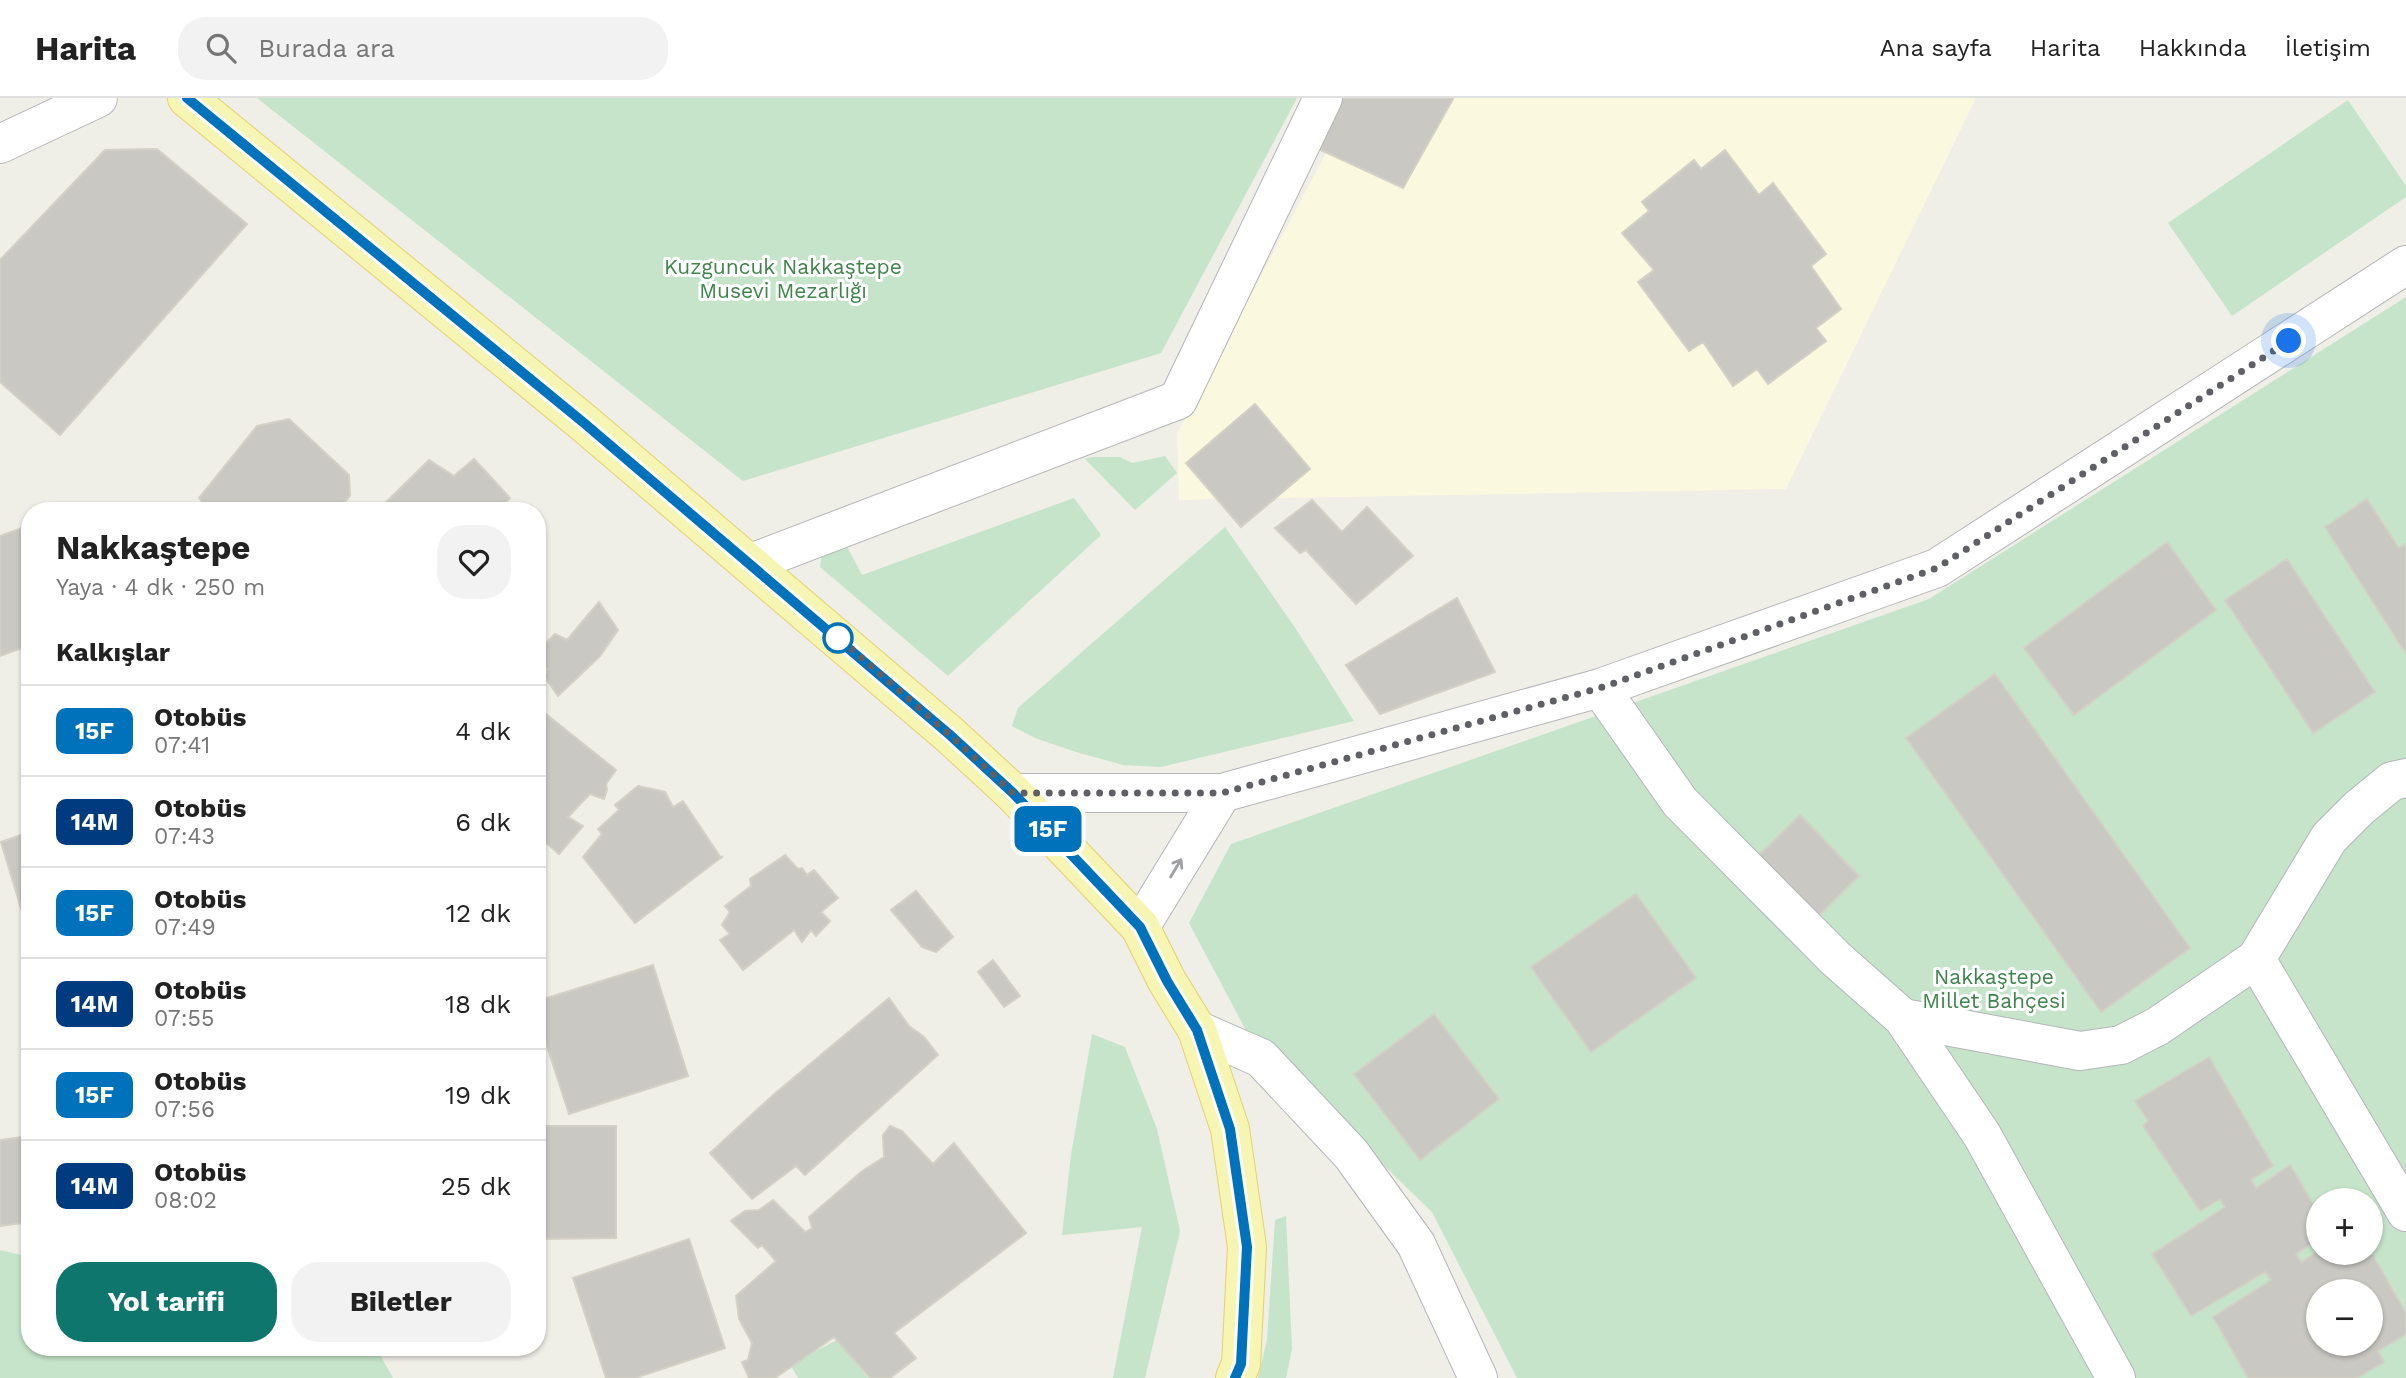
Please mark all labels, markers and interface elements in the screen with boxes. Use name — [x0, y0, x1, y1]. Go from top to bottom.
search box — [178, 17, 668, 80]
text: Harita — [35, 29, 136, 68]
icon: search — [202, 29, 240, 67]
text: Burada ara — [258, 33, 395, 63]
text: Ana sayfa — [1880, 34, 1992, 62]
text: Harita — [2030, 34, 2101, 62]
text: Hakkında — [2139, 34, 2247, 62]
text: İletişim — [2285, 34, 2371, 62]
park label: Kuzguncuk Nakkaştepe Musevi Mezarlığı — [664, 254, 902, 303]
your location — [2271, 323, 2306, 358]
button: heart — [437, 525, 511, 599]
text: Nakkaştepe — [56, 528, 250, 567]
text: Yaya · 4 dk · 250 m — [56, 574, 265, 601]
unlabelled marker — [823, 623, 853, 653]
text: Kalkışlar — [56, 637, 170, 667]
text: Otobüs — [154, 702, 246, 732]
text: 4 dk — [455, 716, 511, 746]
text: 15F — [75, 717, 114, 745]
text: 07:41 — [154, 732, 210, 759]
text: Otobüs — [154, 793, 246, 823]
line badge: 15F — [1008, 806, 1088, 852]
text: 6 dk — [455, 807, 511, 837]
text: 14M — [71, 808, 118, 836]
text: 15F — [1028, 815, 1068, 843]
text: 07:43 — [154, 823, 215, 850]
one-way arrow — [1169, 859, 1183, 879]
text: Otobüs — [154, 884, 246, 914]
text: 12 dk — [446, 898, 511, 928]
text: 15F — [75, 899, 114, 927]
text: 07:49 — [154, 914, 216, 941]
park label: Nakkaştepe Millet Bahçesi — [1922, 964, 2066, 1013]
text: Otobüs — [154, 975, 246, 1005]
text: 18 dk — [445, 989, 511, 1019]
text: 14M — [71, 990, 118, 1018]
text: 07:55 — [154, 1005, 214, 1032]
text: Otobüs — [154, 1066, 246, 1096]
text: 19 dk — [445, 1080, 511, 1110]
text: 15F — [75, 1081, 114, 1109]
text: 07:56 — [154, 1096, 215, 1123]
text: Otobüs — [154, 1157, 246, 1187]
text: 25 dk — [441, 1171, 511, 1201]
text: 14M — [71, 1172, 118, 1200]
text: 08:02 — [154, 1187, 217, 1214]
map controls — [2306, 1188, 2383, 1356]
button: + — [2306, 1188, 2383, 1265]
button: Yol tarifi — [56, 1262, 277, 1342]
button: Biletler — [291, 1262, 511, 1342]
button: − — [2306, 1279, 2383, 1356]

